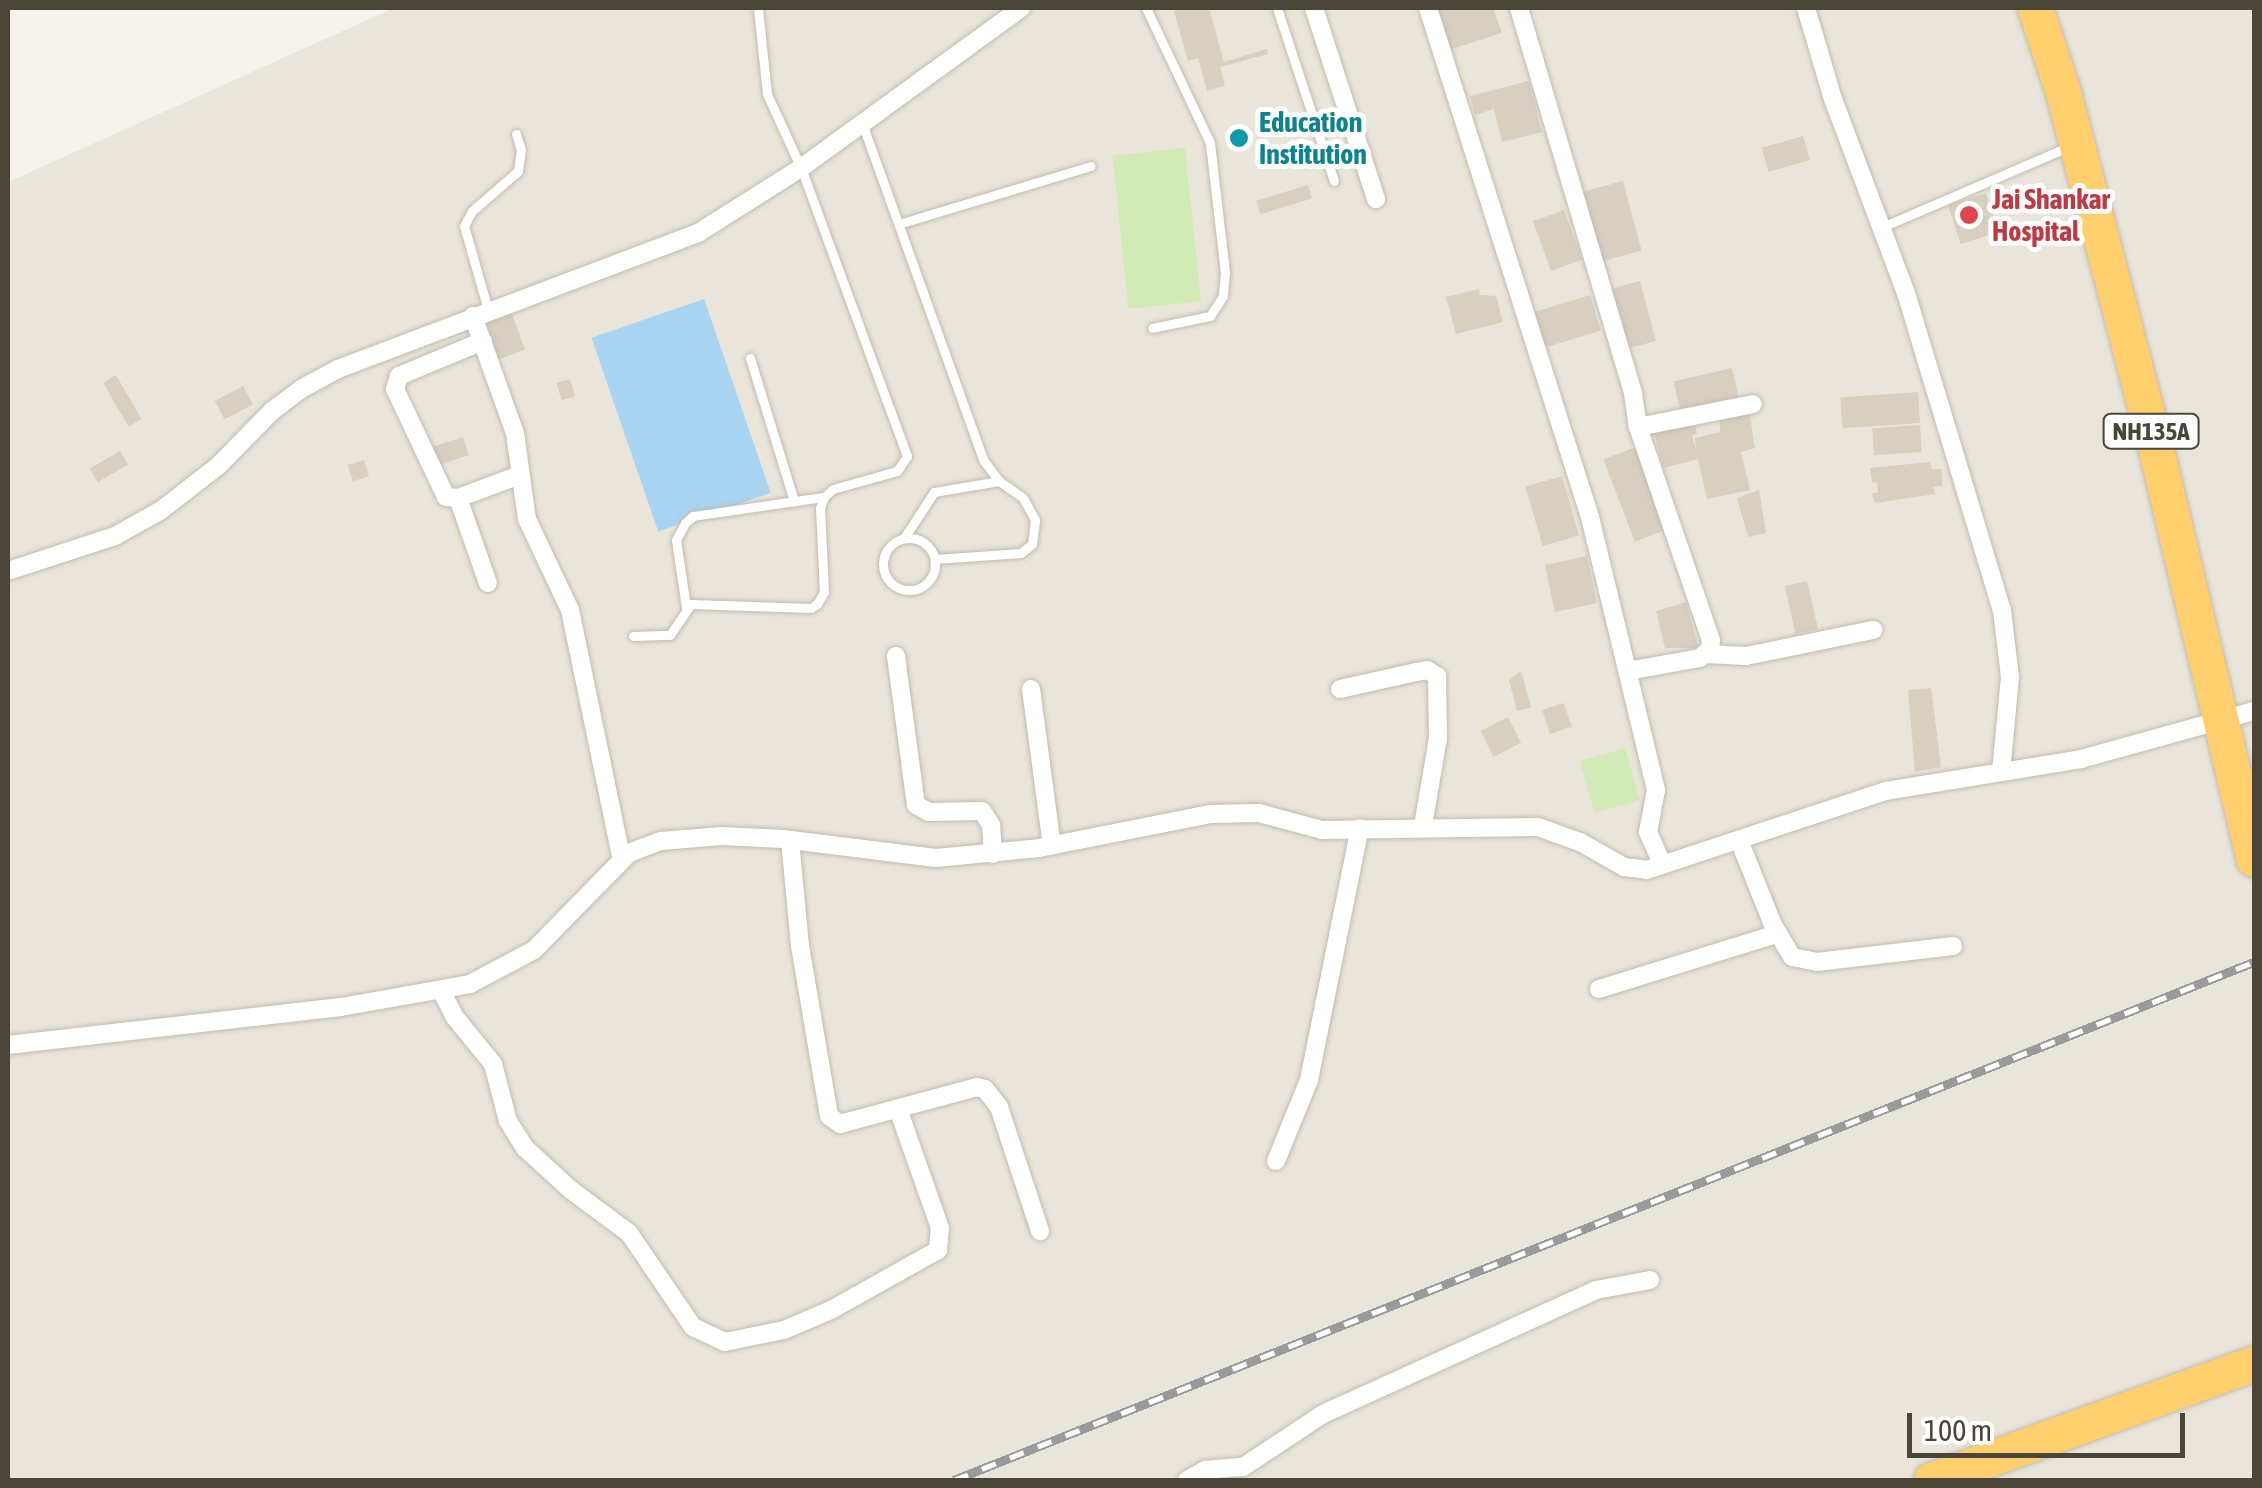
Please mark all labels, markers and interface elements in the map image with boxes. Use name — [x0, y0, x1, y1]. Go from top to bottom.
place label: Education Institution — [1259, 105, 1367, 171]
marker: Education Institution — [1228, 127, 1250, 149]
place label: Jai Shankar Hospital — [1992, 182, 2110, 248]
marker: Jai Shankar Hospital — [1956, 202, 1982, 228]
road number: NH135A — [2101, 411, 2201, 451]
scale bar — [1912, 1393, 2190, 1455]
text: 100 m — [1924, 1413, 1992, 1447]

